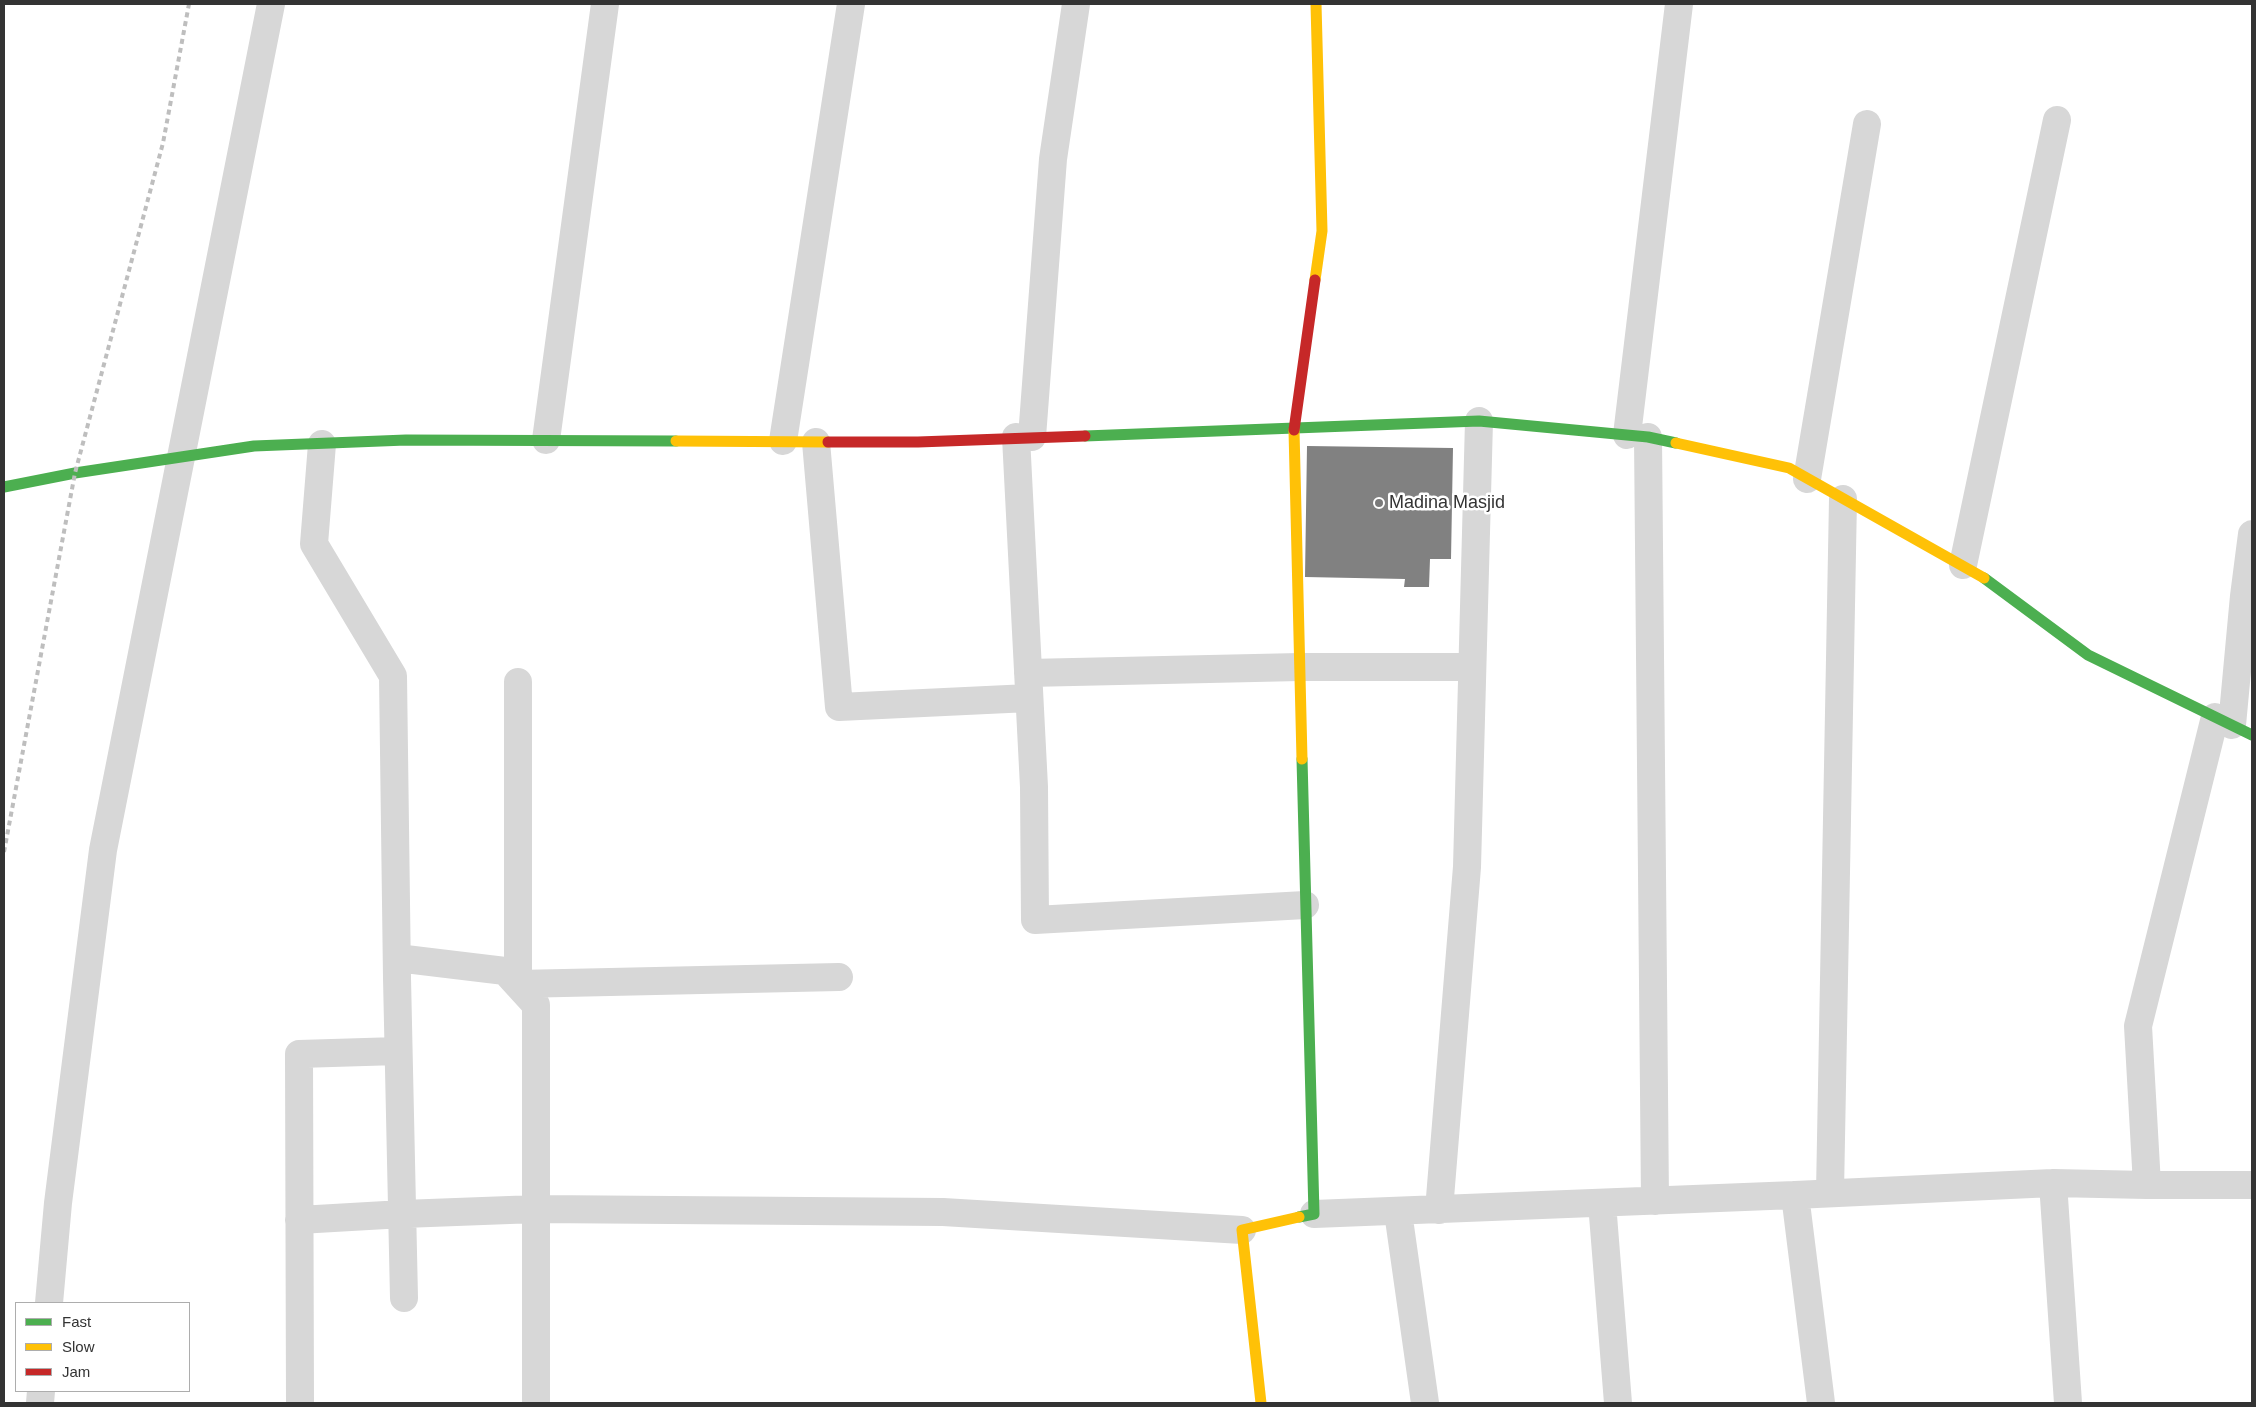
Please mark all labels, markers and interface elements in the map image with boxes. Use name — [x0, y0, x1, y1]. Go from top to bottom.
place label: Madina Masjid — [1389, 492, 1505, 514]
marker: Madina Masjid — [1373, 497, 1385, 509]
legend — [15, 1302, 190, 1392]
text: Fast — [62, 1313, 91, 1330]
text: Slow — [62, 1338, 95, 1355]
text: Jam — [62, 1363, 90, 1380]

